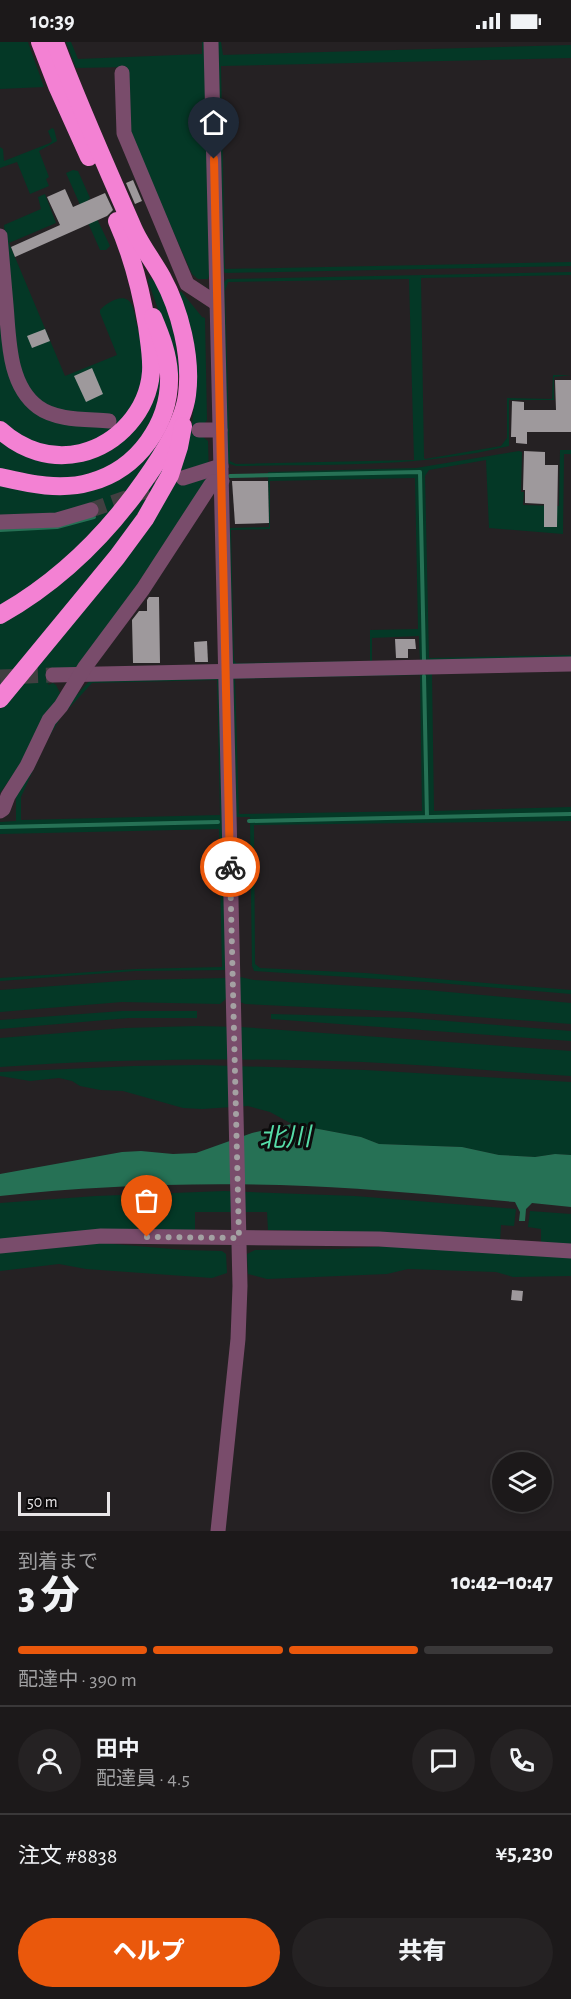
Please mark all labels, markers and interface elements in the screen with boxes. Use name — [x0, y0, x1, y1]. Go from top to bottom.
text: 10:39 — [30, 10, 75, 32]
pin — [188, 97, 239, 159]
icon: home — [197, 106, 230, 139]
courier — [200, 837, 260, 897]
icon: bike — [214, 851, 247, 884]
water label: 北川 — [259, 1123, 314, 1152]
pin — [121, 1175, 172, 1237]
icon: bag — [130, 1184, 163, 1217]
map controls — [492, 1452, 552, 1512]
button: layers — [492, 1452, 552, 1512]
scale bar — [18, 1489, 110, 1516]
text: 50 m — [27, 1494, 58, 1510]
text: 到着まで — [18, 1552, 98, 1572]
text: 10:42–10:47 — [451, 1571, 553, 1593]
text: 3 分 — [18, 1577, 80, 1616]
text: 配達中 · 390 m — [18, 1670, 137, 1690]
button: person — [18, 1729, 81, 1792]
button: chat — [412, 1729, 475, 1792]
button: phone — [490, 1729, 553, 1792]
text: 田中 — [96, 1738, 140, 1760]
text: 配達員 · 4.5 — [96, 1769, 190, 1789]
text: ¥5,230 — [496, 1842, 553, 1864]
text: 注文 #8838 — [18, 1845, 117, 1867]
button: ヘルプ — [18, 1918, 280, 1987]
button: 共有 — [292, 1918, 553, 1987]

